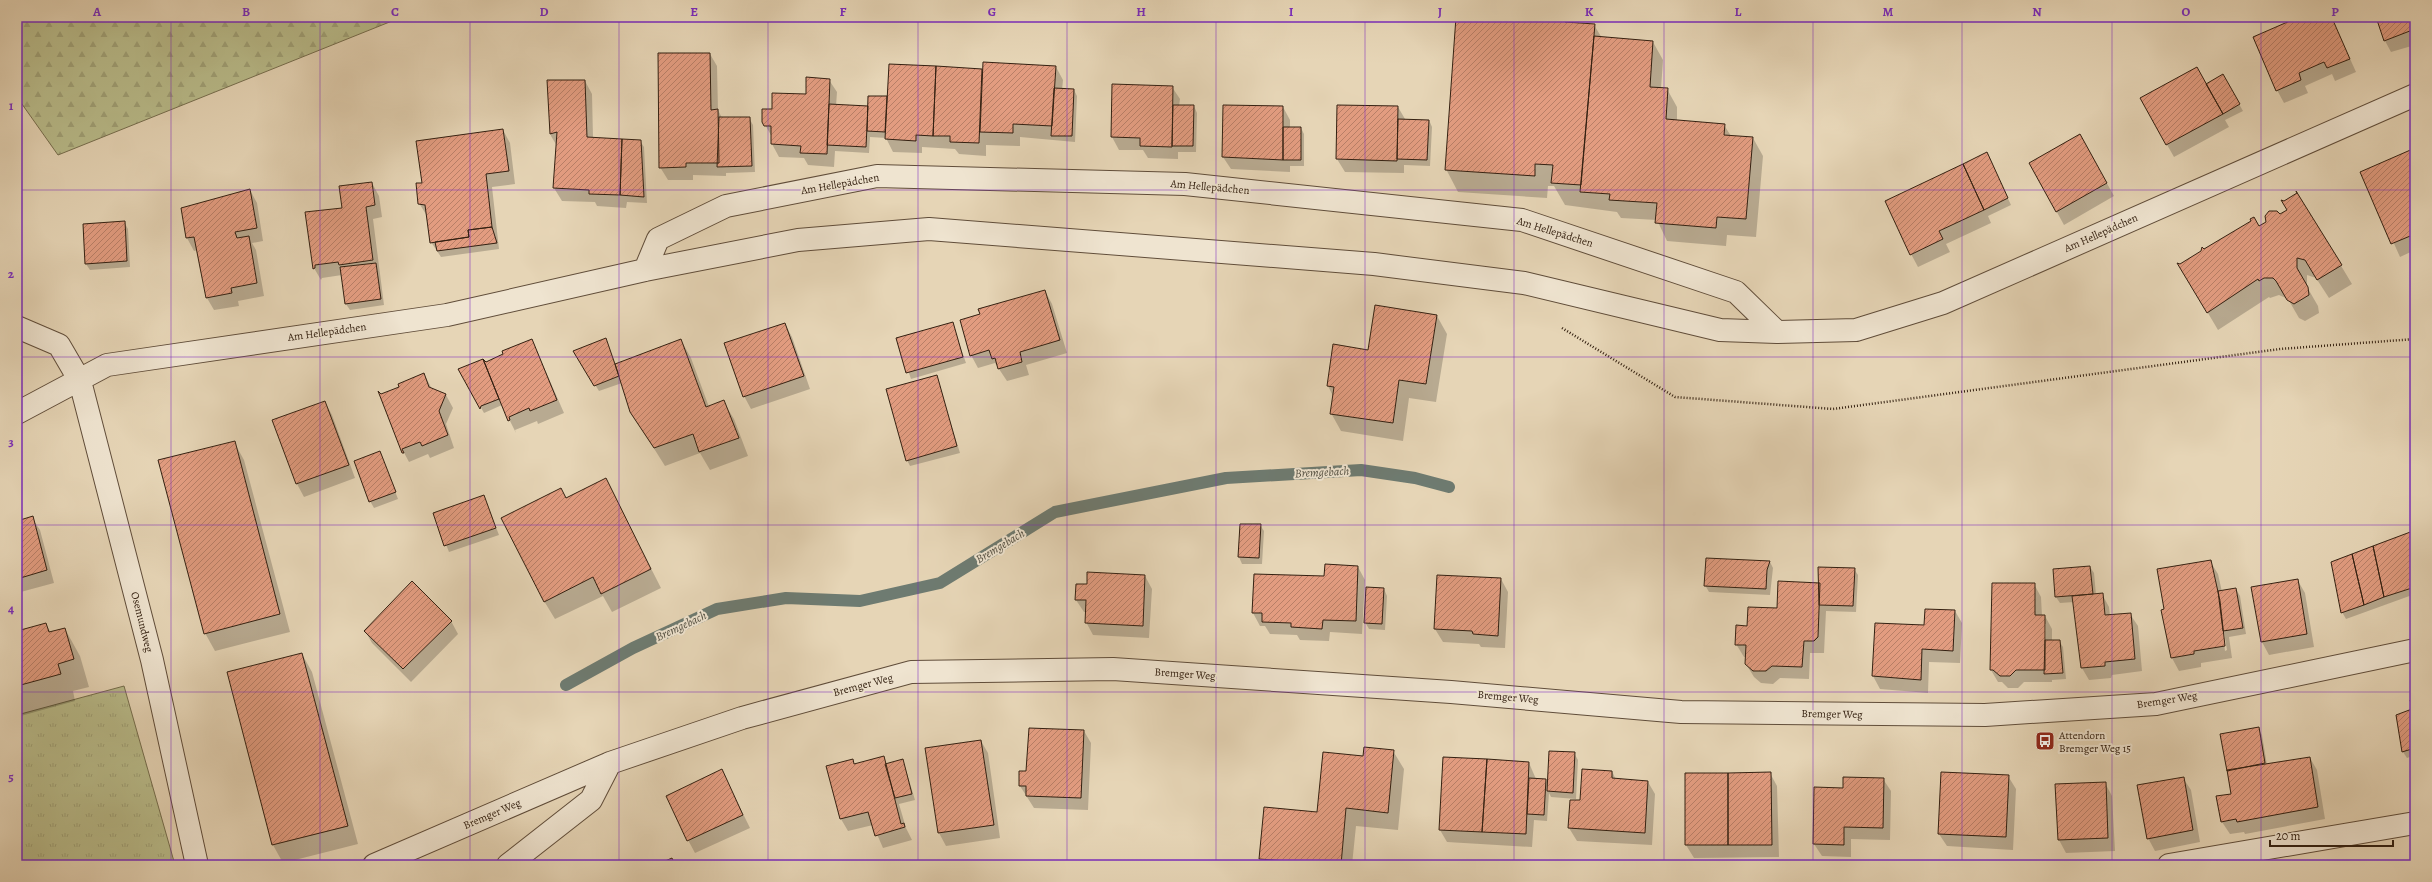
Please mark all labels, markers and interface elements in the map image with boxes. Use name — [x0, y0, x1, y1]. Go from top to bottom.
text: A — [92, 3, 102, 20]
text: B — [242, 3, 250, 20]
text: C — [391, 3, 399, 20]
text: D — [539, 3, 549, 20]
text: E — [690, 3, 698, 20]
text: F — [840, 3, 847, 20]
text: G — [988, 3, 996, 20]
text: H — [1136, 3, 1146, 20]
text: I — [1289, 3, 1294, 20]
text: J — [1438, 3, 1442, 20]
text: K — [1585, 3, 1594, 20]
text: L — [1735, 3, 1742, 20]
text: M — [1883, 3, 1894, 20]
text: N — [2032, 3, 2042, 20]
text: O — [2182, 3, 2191, 20]
text: P — [2331, 3, 2339, 20]
text: 1 — [9, 97, 14, 114]
street label: Am Hellepädchen — [799, 170, 880, 198]
street label: Am Hellepädchen — [1169, 176, 1250, 198]
street label: Am Hellepädchen — [2061, 210, 2140, 256]
street label: Am Hellepädchen — [1514, 213, 1595, 251]
text: 2 — [8, 265, 15, 282]
street label: Am Hellepädchen — [286, 319, 367, 345]
text: 3 — [8, 433, 14, 450]
water label: Bremgebach — [1294, 463, 1350, 481]
water label: Bremgebach — [973, 525, 1028, 567]
street label: Osemundweg — [127, 590, 157, 654]
text: 4 — [8, 600, 14, 617]
water label: Bremgebach — [653, 607, 709, 645]
street label: Bremger Weg — [1154, 664, 1217, 684]
street label: Bremger Weg — [831, 670, 895, 700]
street label: Bremger Weg — [1477, 687, 1540, 707]
street label: Bremger Weg — [2136, 688, 2199, 712]
street label: Bremger Weg — [1801, 706, 1863, 722]
place label: Attendorn Bremger Weg 15 — [2058, 728, 2131, 756]
bus stop icon: Attendorn Bremger Weg 15 — [2034, 730, 2056, 752]
text: 5 — [8, 768, 14, 785]
street label: Bremger Weg — [461, 795, 524, 833]
scale bar — [2270, 822, 2393, 848]
text: 20 m — [2276, 828, 2300, 844]

